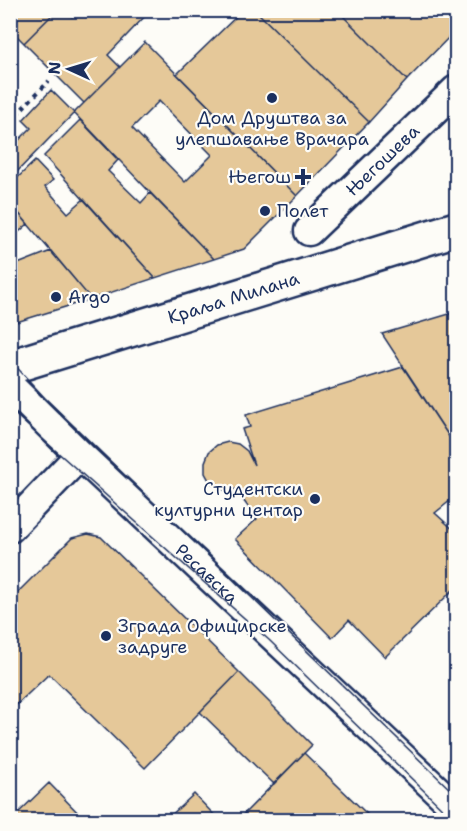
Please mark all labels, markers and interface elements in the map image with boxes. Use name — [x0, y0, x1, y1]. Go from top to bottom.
north arrow — [39, 39, 99, 99]
text: N — [44, 61, 65, 75]
marker: Дом Друштва за улепшавање Врачара — [265, 91, 279, 105]
place label: Дом Друштва за улепшавање Врачара — [175, 106, 369, 151]
street label: Његошева — [341, 119, 425, 201]
place label: Његош — [228, 165, 291, 189]
marker: Његош — [296, 170, 310, 184]
place label: Полет — [277, 199, 329, 223]
marker: Полет — [258, 204, 272, 218]
street label: Краља Милана — [165, 266, 302, 329]
place label: Argo — [68, 285, 110, 309]
marker: Argo — [49, 290, 63, 304]
place label: Студентски културни центар — [154, 477, 303, 522]
marker: Студентски културни центар — [308, 492, 322, 506]
street label: Ресавска — [170, 538, 243, 610]
place label: Зграда Официрске задруге — [118, 614, 287, 659]
marker: Зграда Официрске задруге — [99, 629, 113, 643]

